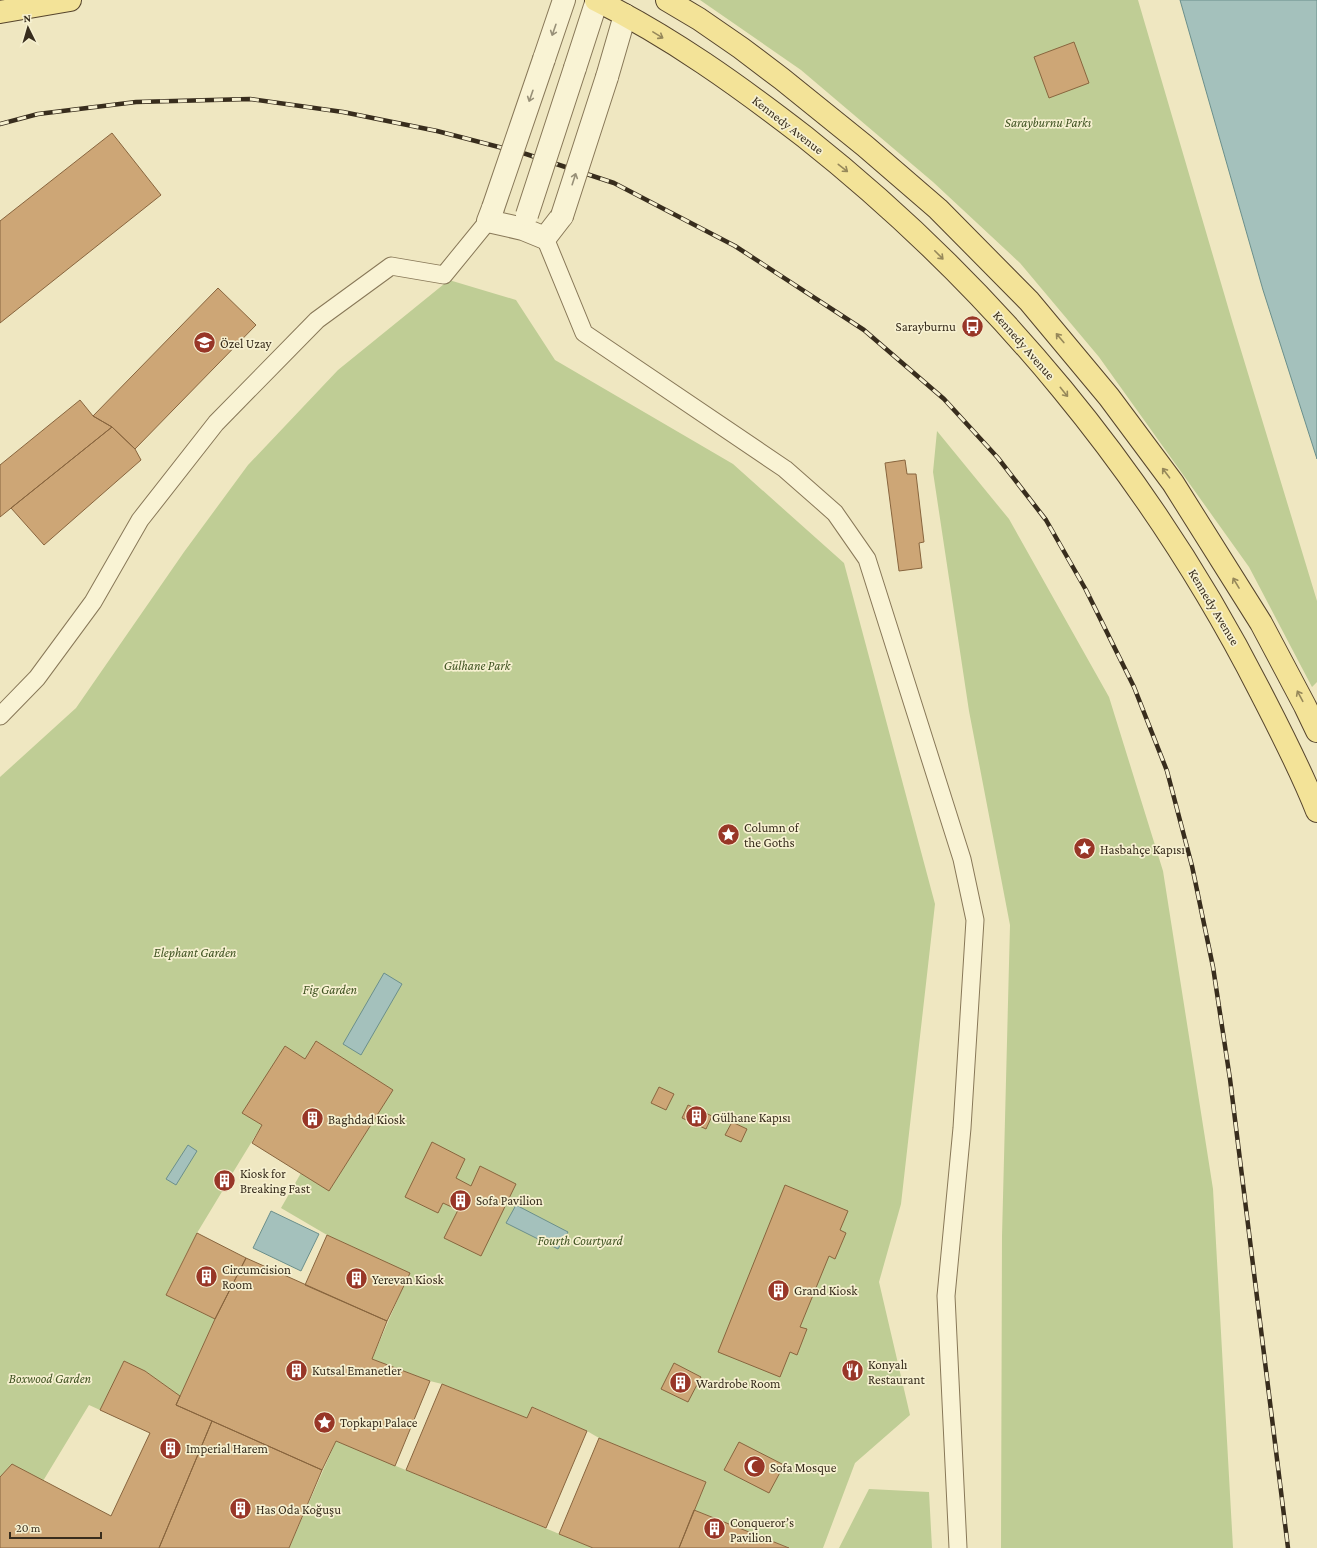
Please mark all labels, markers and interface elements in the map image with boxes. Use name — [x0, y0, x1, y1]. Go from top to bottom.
north arrow — [8, 8, 48, 48]
text: N — [23, 12, 32, 24]
one-way arrow — [550, 23, 557, 36]
one-way arrow — [652, 31, 664, 39]
one-way arrow — [527, 90, 535, 102]
street label: Kennedy Avenue — [749, 93, 827, 158]
park label: Sarayburnu Parkı — [1005, 115, 1092, 130]
one-way arrow — [838, 163, 848, 172]
one-way arrow — [571, 172, 578, 185]
one-way arrow — [934, 250, 944, 260]
street label: Kennedy Avenue — [990, 308, 1058, 383]
bus stop icon: Sarayburnu — [959, 313, 985, 339]
place label: Sarayburnu — [896, 319, 956, 334]
school or university icon: Özel Uzay — [191, 330, 217, 356]
one-way arrow — [1055, 332, 1064, 343]
place label: Özel Uzay — [220, 336, 273, 351]
one-way arrow — [1060, 387, 1069, 398]
one-way arrow — [1162, 468, 1170, 479]
street label: Kennedy Avenue — [1185, 566, 1243, 648]
one-way arrow — [1232, 577, 1241, 588]
park label: Gülhane Park — [444, 658, 512, 673]
one-way arrow — [1296, 690, 1303, 702]
place label: Column of the Goths — [744, 820, 800, 850]
place icon: Column of the Goths — [715, 821, 741, 847]
place icon: Hasbahçe Kapısı — [1071, 836, 1097, 862]
place label: Hasbahçe Kapısı — [1100, 842, 1185, 857]
park label: Elephant Garden — [154, 945, 237, 960]
park label: Fig Garden — [303, 982, 358, 997]
building icon: Gülhane Kapısı — [684, 1104, 710, 1130]
building icon: Baghdad Kiosk — [300, 1106, 326, 1132]
place label: Gülhane Kapısı — [712, 1110, 791, 1125]
place label: Baghdad Kiosk — [328, 1112, 406, 1127]
place label: Kiosk for Breaking Fast — [240, 1166, 311, 1196]
building icon: Kiosk for Breaking Fast — [212, 1167, 238, 1193]
building icon: Sofa Pavilion — [447, 1187, 473, 1213]
place label: Sofa Pavilion — [476, 1193, 543, 1208]
park label: Fourth Courtyard — [537, 1233, 623, 1248]
place label: Circumcision Room — [222, 1262, 291, 1292]
building icon: Circumcision Room — [193, 1263, 219, 1289]
building icon: Yerevan Kiosk — [344, 1266, 370, 1292]
place label: Yerevan Kiosk — [372, 1272, 444, 1287]
building icon: Grand Kiosk — [766, 1277, 792, 1303]
place label: Grand Kiosk — [794, 1283, 858, 1298]
building icon: Kutsal Emanetler — [283, 1357, 309, 1383]
place label: Konyalı Restaurant — [868, 1357, 925, 1387]
restaurant icon: Konyalı Restaurant — [840, 1358, 866, 1384]
place label: Kutsal Emanetler — [312, 1363, 402, 1378]
building icon: Wardrobe Room — [668, 1370, 694, 1396]
park label: Boxwood Garden — [9, 1371, 92, 1386]
place label: Wardrobe Room — [696, 1376, 781, 1391]
place icon: Topkapı Palace — [312, 1409, 338, 1435]
place label: Topkapı Palace — [340, 1415, 418, 1430]
building icon: Imperial Harem — [158, 1435, 184, 1461]
place label: Imperial Harem — [186, 1441, 268, 1456]
mosque icon: Sofa Mosque — [741, 1454, 767, 1480]
place label: Sofa Mosque — [770, 1460, 837, 1475]
building icon: Has Oda Koğuşu — [227, 1496, 253, 1522]
place label: Has Oda Koğuşu — [256, 1502, 341, 1517]
scale bar — [10, 1514, 101, 1540]
place label: Conqueror’s Pavilion — [730, 1515, 794, 1545]
building icon: Conqueror’s Pavilion — [701, 1516, 727, 1542]
text: 20 m — [16, 1521, 41, 1535]

